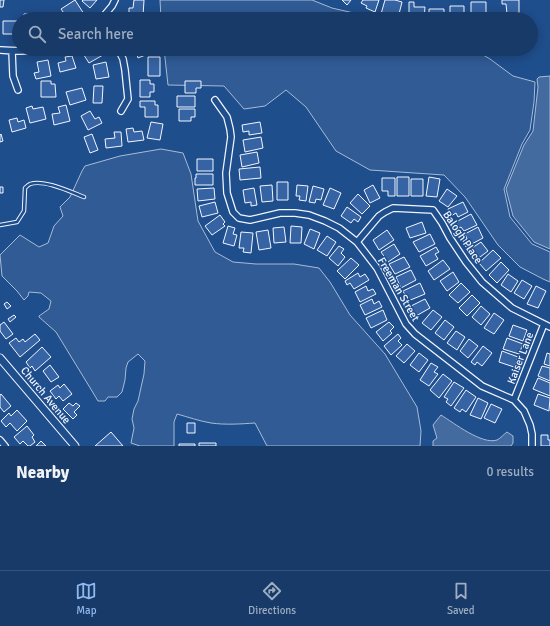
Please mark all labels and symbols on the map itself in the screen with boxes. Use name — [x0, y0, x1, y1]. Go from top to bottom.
street label: Balogh Place — [440, 208, 485, 266]
street label: Freeman Street — [375, 255, 422, 324]
street label: Kaiser Lane — [505, 330, 536, 386]
street label: Church Avenue — [18, 364, 73, 427]

